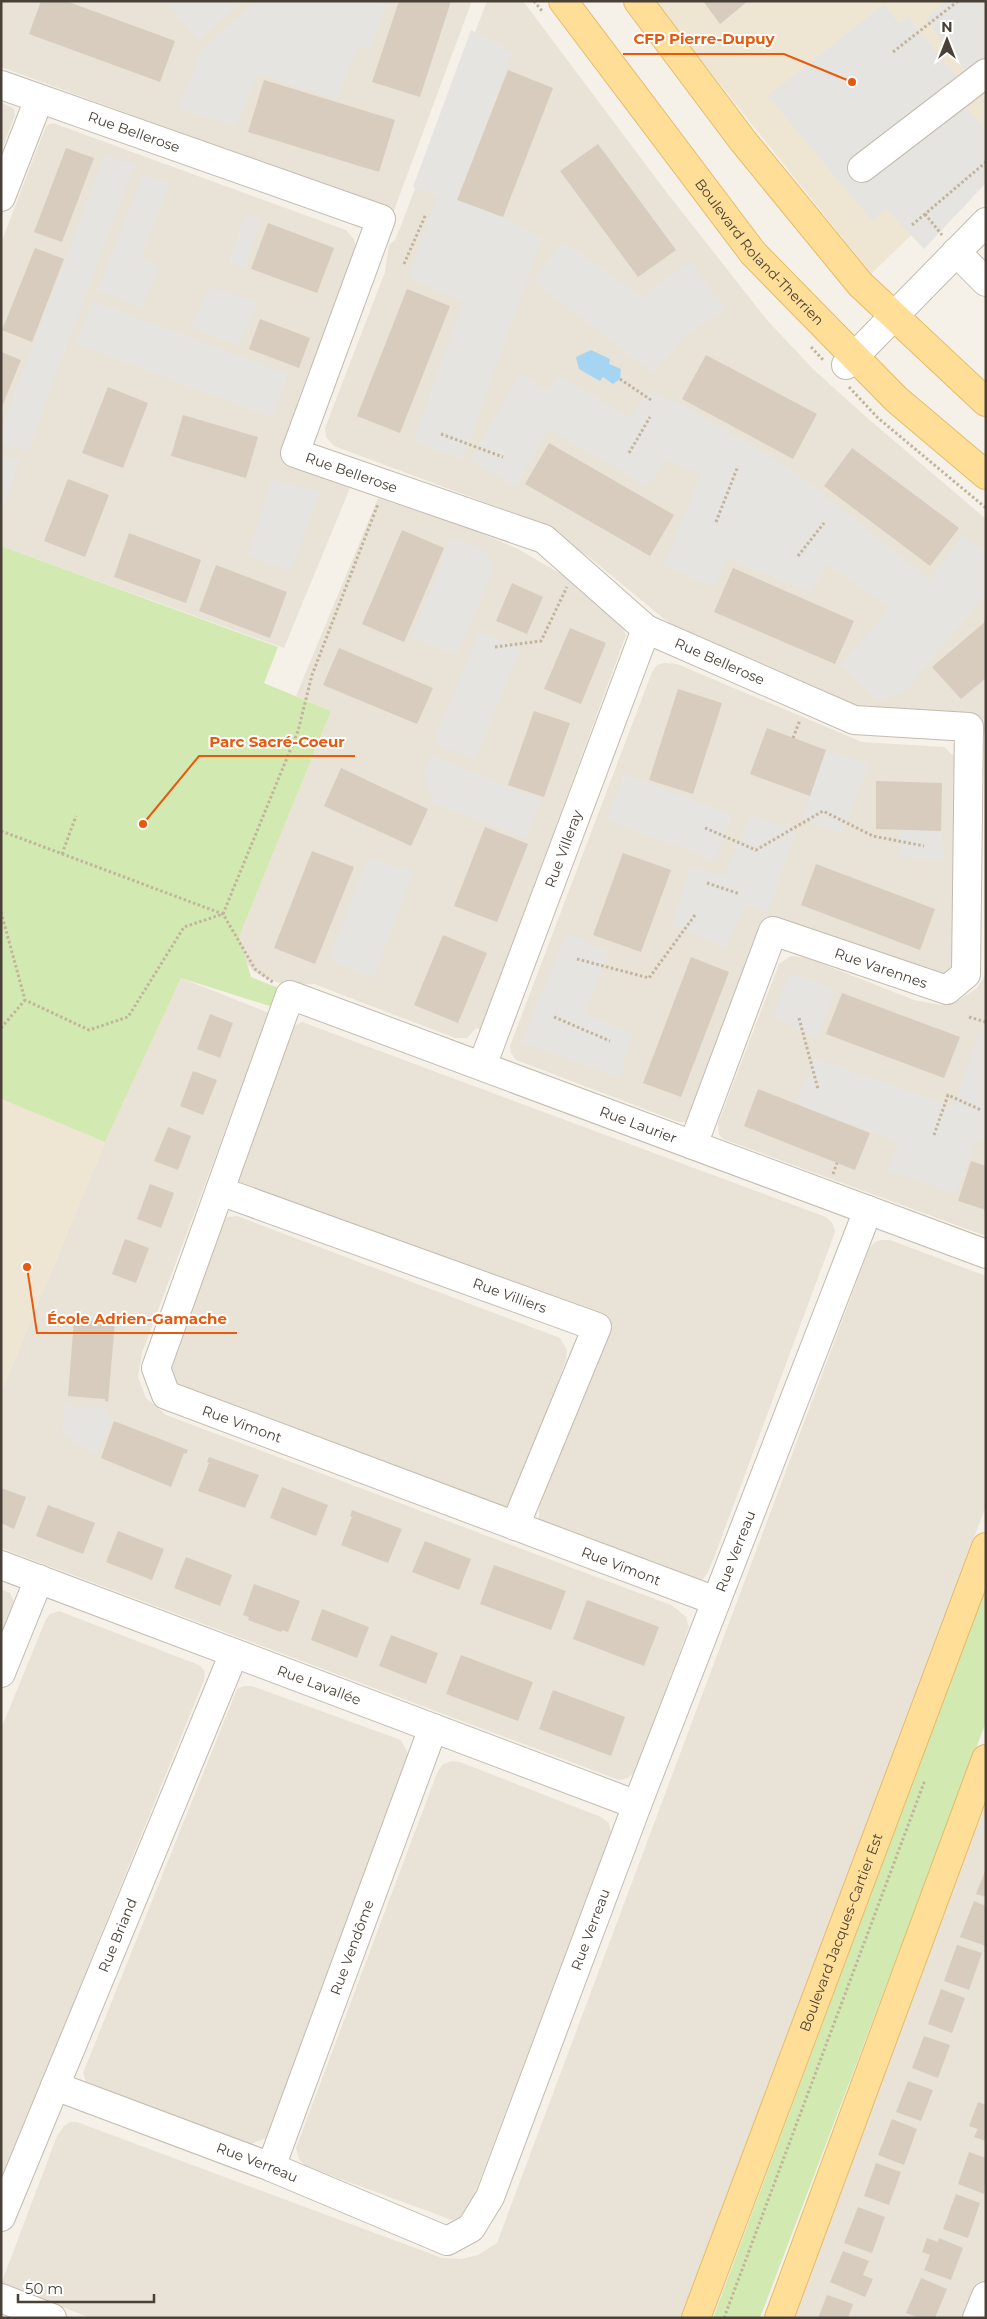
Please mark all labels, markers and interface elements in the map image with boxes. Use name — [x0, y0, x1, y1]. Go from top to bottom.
north arrow — [922, 15, 972, 65]
text: N — [941, 18, 953, 36]
callout: CFP Pierre-Dupuy — [623, 24, 784, 54]
text: CFP Pierre-Dupuy — [633, 29, 776, 48]
street label: Rue Bellerose — [86, 107, 182, 156]
street label: Boulevard Roland-Therrien — [691, 175, 828, 329]
street label: Rue Bellerose — [303, 448, 400, 497]
street label: Rue Bellerose — [672, 634, 767, 689]
callout: Parc Sacré-Coeur — [199, 726, 355, 756]
text: Parc Sacré-Coeur — [209, 732, 345, 751]
street label: Rue Villeray — [541, 807, 586, 890]
street label: Rue Varennes — [832, 944, 930, 992]
street label: Rue Laurier — [597, 1102, 680, 1147]
street label: Rue Villiers — [470, 1274, 549, 1317]
callout: École Adrien-Gamache — [37, 1303, 237, 1333]
text: École Adrien-Gamache — [47, 1309, 227, 1328]
street label: Rue Vimont — [200, 1401, 285, 1447]
street label: Rue Verreau — [712, 1508, 759, 1595]
street label: Rue Vimont — [579, 1543, 664, 1590]
street label: Rue Lavallée — [275, 1661, 364, 1709]
street label: Boulevard Jacques-Cartier Est — [796, 1830, 887, 2034]
street label: Rue Verreau — [567, 1886, 614, 1973]
street label: Rue Briand — [94, 1895, 141, 1975]
street label: Rue Vendôme — [326, 1897, 378, 1998]
street label: Rue Verreau — [214, 2138, 301, 2186]
scale bar — [18, 2272, 154, 2304]
text: 50 m — [25, 2279, 63, 2298]

